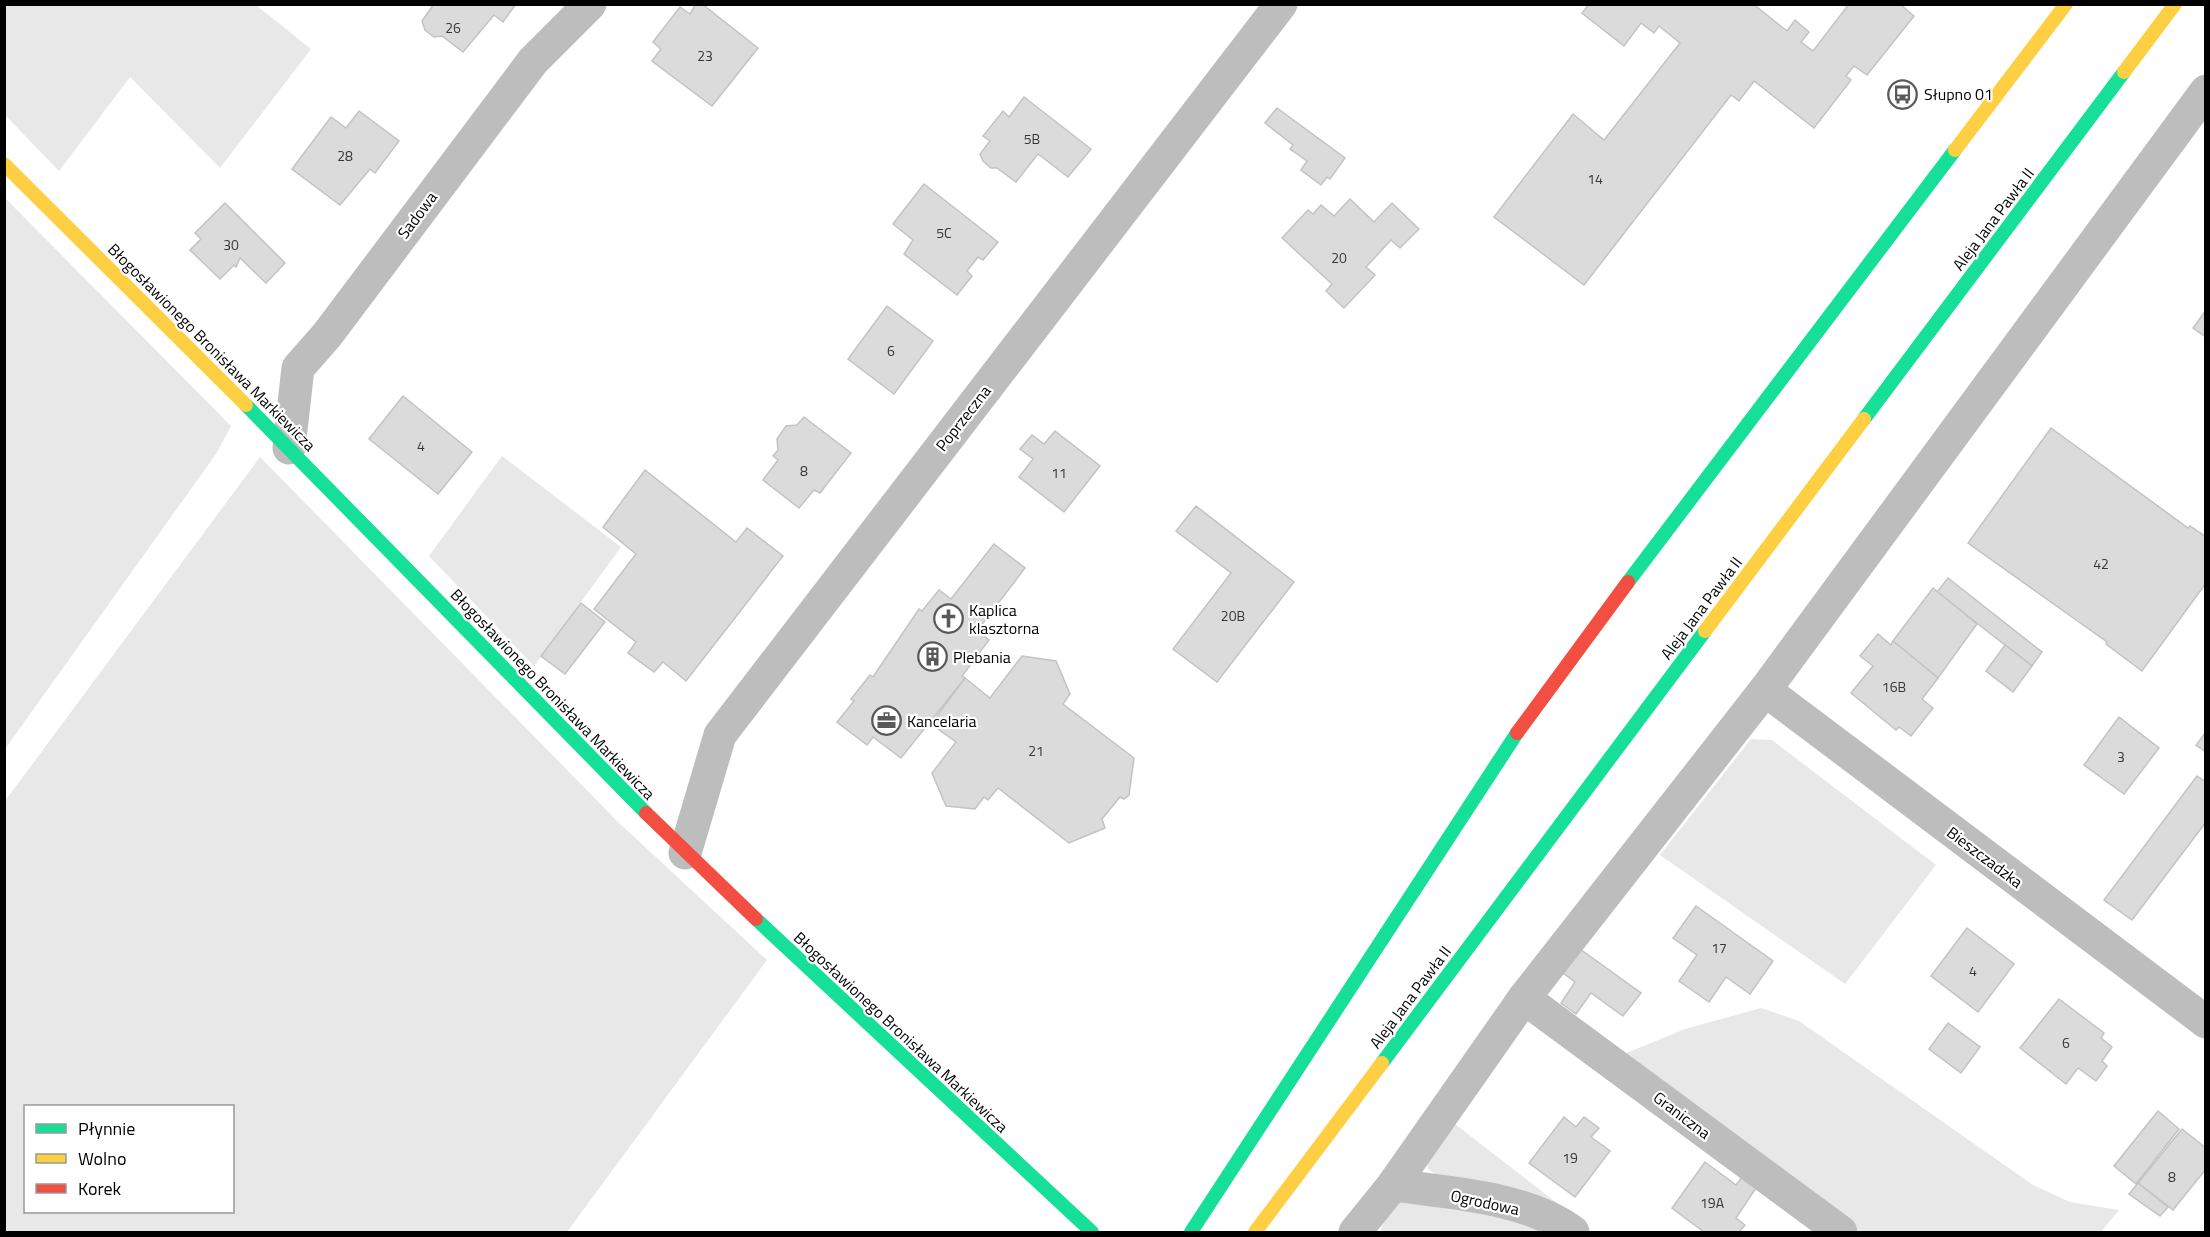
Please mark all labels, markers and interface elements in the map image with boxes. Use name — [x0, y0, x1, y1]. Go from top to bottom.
house number: 26 — [445, 17, 461, 38]
house number: 23 — [697, 45, 713, 66]
bus stop icon: Słupno 01 — [1887, 78, 1919, 110]
place label: Słupno 01 — [1924, 82, 1993, 106]
house number: 5B — [1024, 128, 1040, 149]
house number: 28 — [337, 145, 353, 166]
street label: Aleja Jana Pawła II — [1946, 163, 2040, 275]
house number: 14 — [1587, 168, 1603, 189]
street label: Sadowa — [391, 186, 443, 244]
house number: 5C — [936, 222, 952, 243]
house number: 30 — [223, 234, 239, 255]
street label: Błogosławionego Bronisława Markiewicza — [103, 238, 321, 456]
house number: 20 — [1331, 247, 1347, 268]
house number: 6 — [887, 340, 895, 361]
street label: Poprzeczna — [930, 380, 996, 456]
house number: 4 — [417, 435, 425, 456]
house number: 8 — [800, 460, 808, 481]
house number: 11 — [1051, 462, 1067, 483]
street label: Aleja Jana Pawła II — [1654, 552, 1748, 664]
house number: 42 — [2093, 553, 2109, 574]
street label: Błogosławionego Bronisława Markiewicza — [445, 583, 661, 805]
place label: Kaplica klasztorna — [969, 598, 1039, 640]
church icon: Kaplica klasztorna — [932, 603, 964, 635]
house number: 20B — [1221, 605, 1245, 626]
building icon: Plebania — [916, 641, 948, 673]
place label: Plebania — [953, 645, 1011, 669]
house number: 16B — [1882, 676, 1906, 697]
office icon: Kancelaria — [870, 705, 902, 737]
place label: Kancelaria — [907, 709, 976, 733]
house number: 21 — [1028, 740, 1044, 761]
house number: 3 — [2117, 746, 2125, 767]
street label: Bieszczadzka — [1942, 820, 2028, 894]
street label: Błogosławionego Bronisława Markiewicza — [788, 926, 1014, 1138]
house number: 17 — [1711, 937, 1727, 958]
street label: Aleja Jana Pawła II — [1363, 941, 1457, 1053]
house number: 4 — [1969, 960, 1977, 981]
house number: 6 — [2062, 1032, 2070, 1053]
street label: Graniczna — [1648, 1085, 1716, 1145]
legend — [24, 1105, 234, 1213]
text: Płynnie — [78, 1115, 135, 1142]
text: Wolno — [78, 1145, 126, 1172]
house number: 19 — [1562, 1147, 1578, 1168]
house number: 8 — [2168, 1166, 2176, 1187]
text: Korek — [78, 1175, 122, 1202]
street label: Ogrodowa — [1448, 1183, 1522, 1221]
house number: 19A — [1700, 1192, 1725, 1213]

